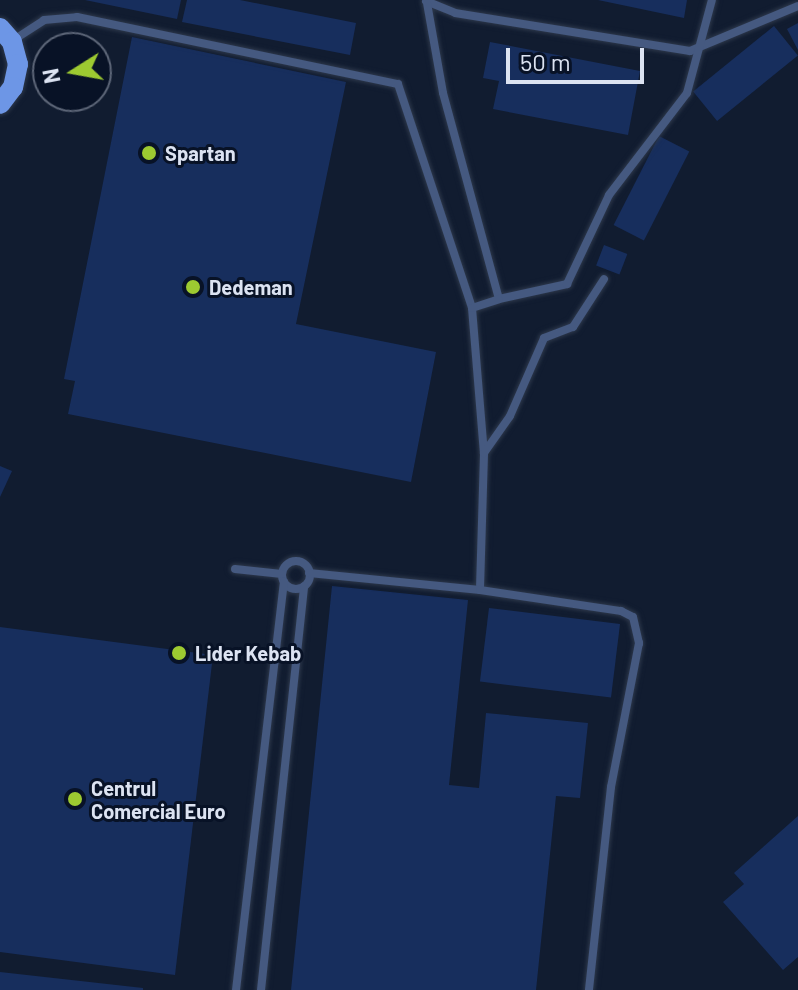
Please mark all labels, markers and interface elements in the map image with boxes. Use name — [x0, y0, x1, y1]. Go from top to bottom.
north arrow — [32, 32, 112, 112]
scale bar — [510, 32, 648, 82]
text: 50 m — [520, 47, 571, 76]
text: N — [36, 67, 65, 86]
place label: Spartan — [165, 141, 236, 165]
marker: Spartan — [140, 144, 158, 162]
place label: Dedeman — [209, 275, 293, 299]
marker: Dedeman — [184, 278, 202, 296]
place label: Lider Kebab — [195, 641, 301, 665]
marker: Lider Kebab — [170, 644, 188, 662]
place label: Centrul Comercial Euro — [91, 776, 226, 823]
marker: Centrul Comercial Euro — [66, 790, 84, 808]

